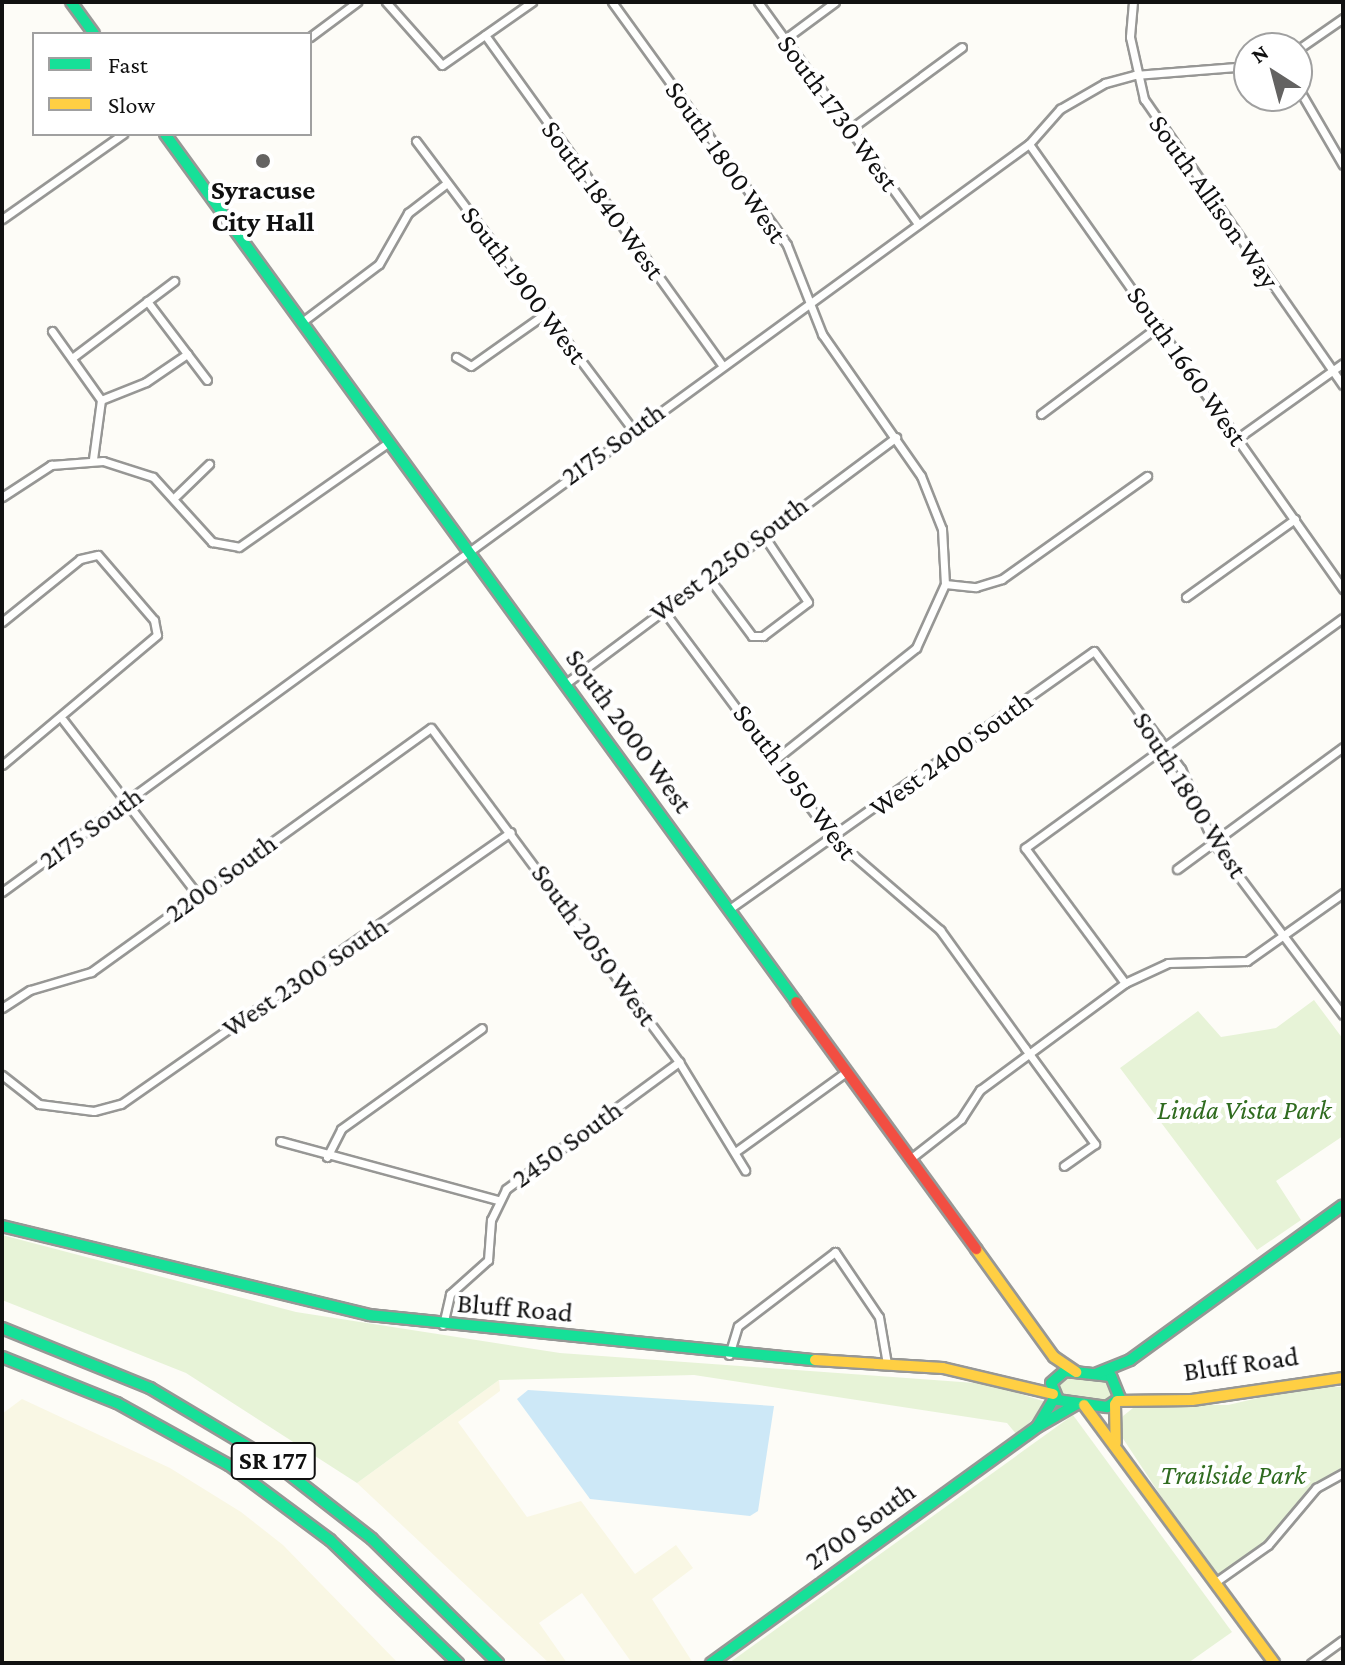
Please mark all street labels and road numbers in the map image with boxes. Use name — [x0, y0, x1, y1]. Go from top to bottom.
street label: South 1730 West — [770, 28, 906, 198]
street label: South 1800 West — [658, 75, 794, 249]
street label: South Allison Way — [1142, 109, 1286, 295]
street label: South 1840 West — [534, 114, 672, 286]
street label: South 1900 West — [454, 199, 594, 371]
street label: South 1660 West — [1120, 280, 1254, 452]
street label: 2175 South — [555, 395, 671, 493]
street label: West 2250 South — [643, 489, 815, 629]
street label: South 2000 West — [558, 642, 700, 820]
street label: West 2400 South — [863, 684, 1039, 824]
street label: South 1950 West — [726, 698, 864, 866]
street label: South 1800 West — [1125, 706, 1255, 884]
street label: 2175 South — [33, 779, 149, 877]
street label: 2200 South — [159, 826, 283, 930]
street label: South 2050 West — [524, 857, 664, 1033]
street label: West 2300 South — [216, 909, 394, 1045]
street label: 2450 South — [505, 1093, 629, 1195]
street label: Bluff Road — [456, 1286, 574, 1330]
street label: Bluff Road — [1181, 1339, 1301, 1389]
road number: SR 177 — [229, 1439, 317, 1483]
street label: 2700 South — [798, 1475, 922, 1577]

